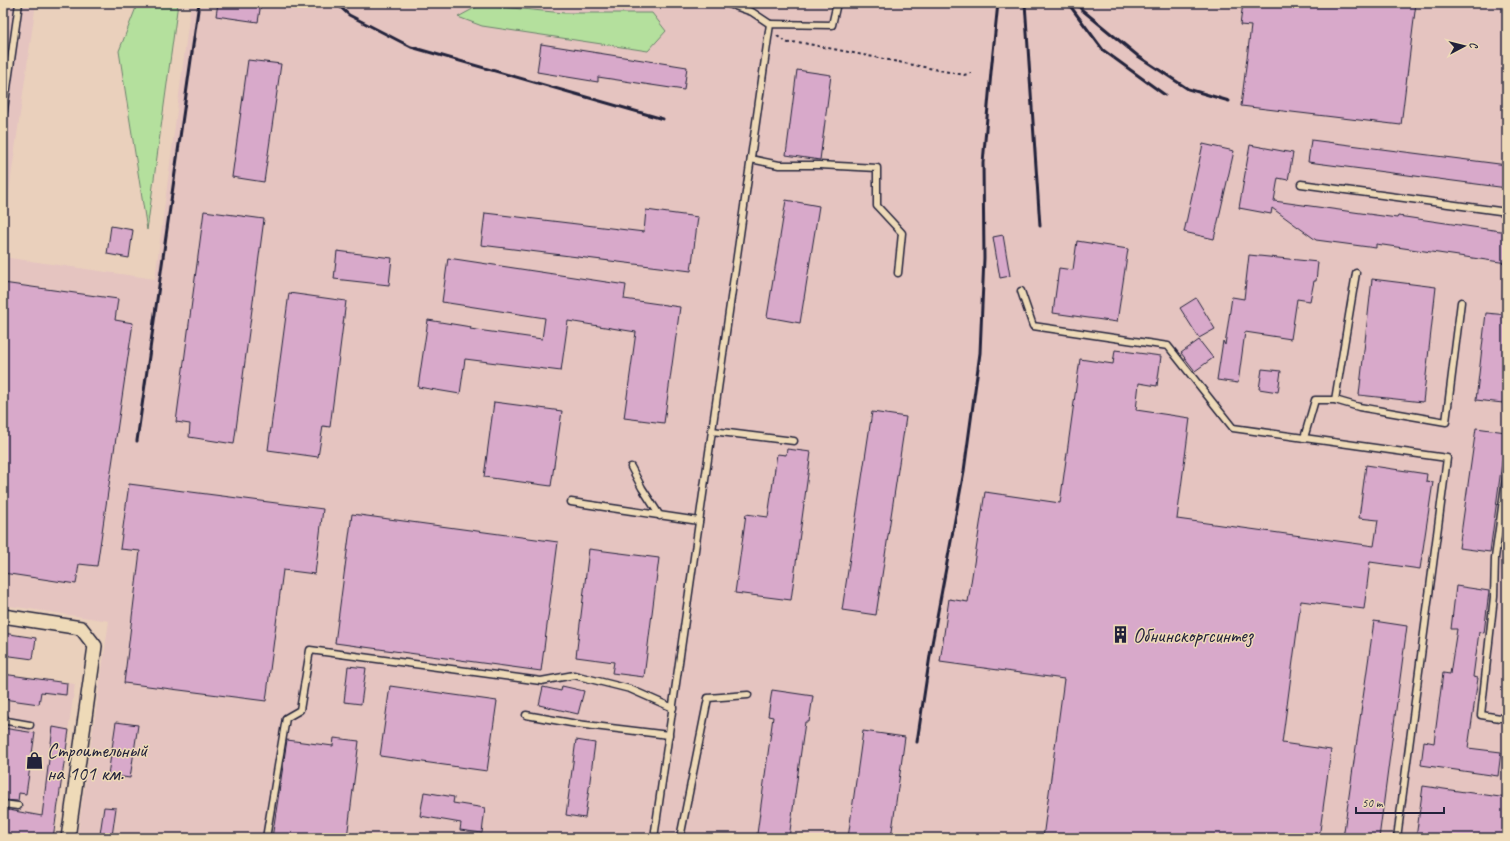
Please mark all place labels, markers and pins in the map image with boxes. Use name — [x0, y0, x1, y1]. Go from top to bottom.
place label: Обнинскоргсинтез — [1133, 623, 1254, 648]
building icon: Обнинскоргсинтез — [1110, 625, 1130, 645]
place label: Строительный на 101 км. — [47, 738, 149, 786]
shop icon: Строительный на 101 км. — [24, 751, 44, 771]

